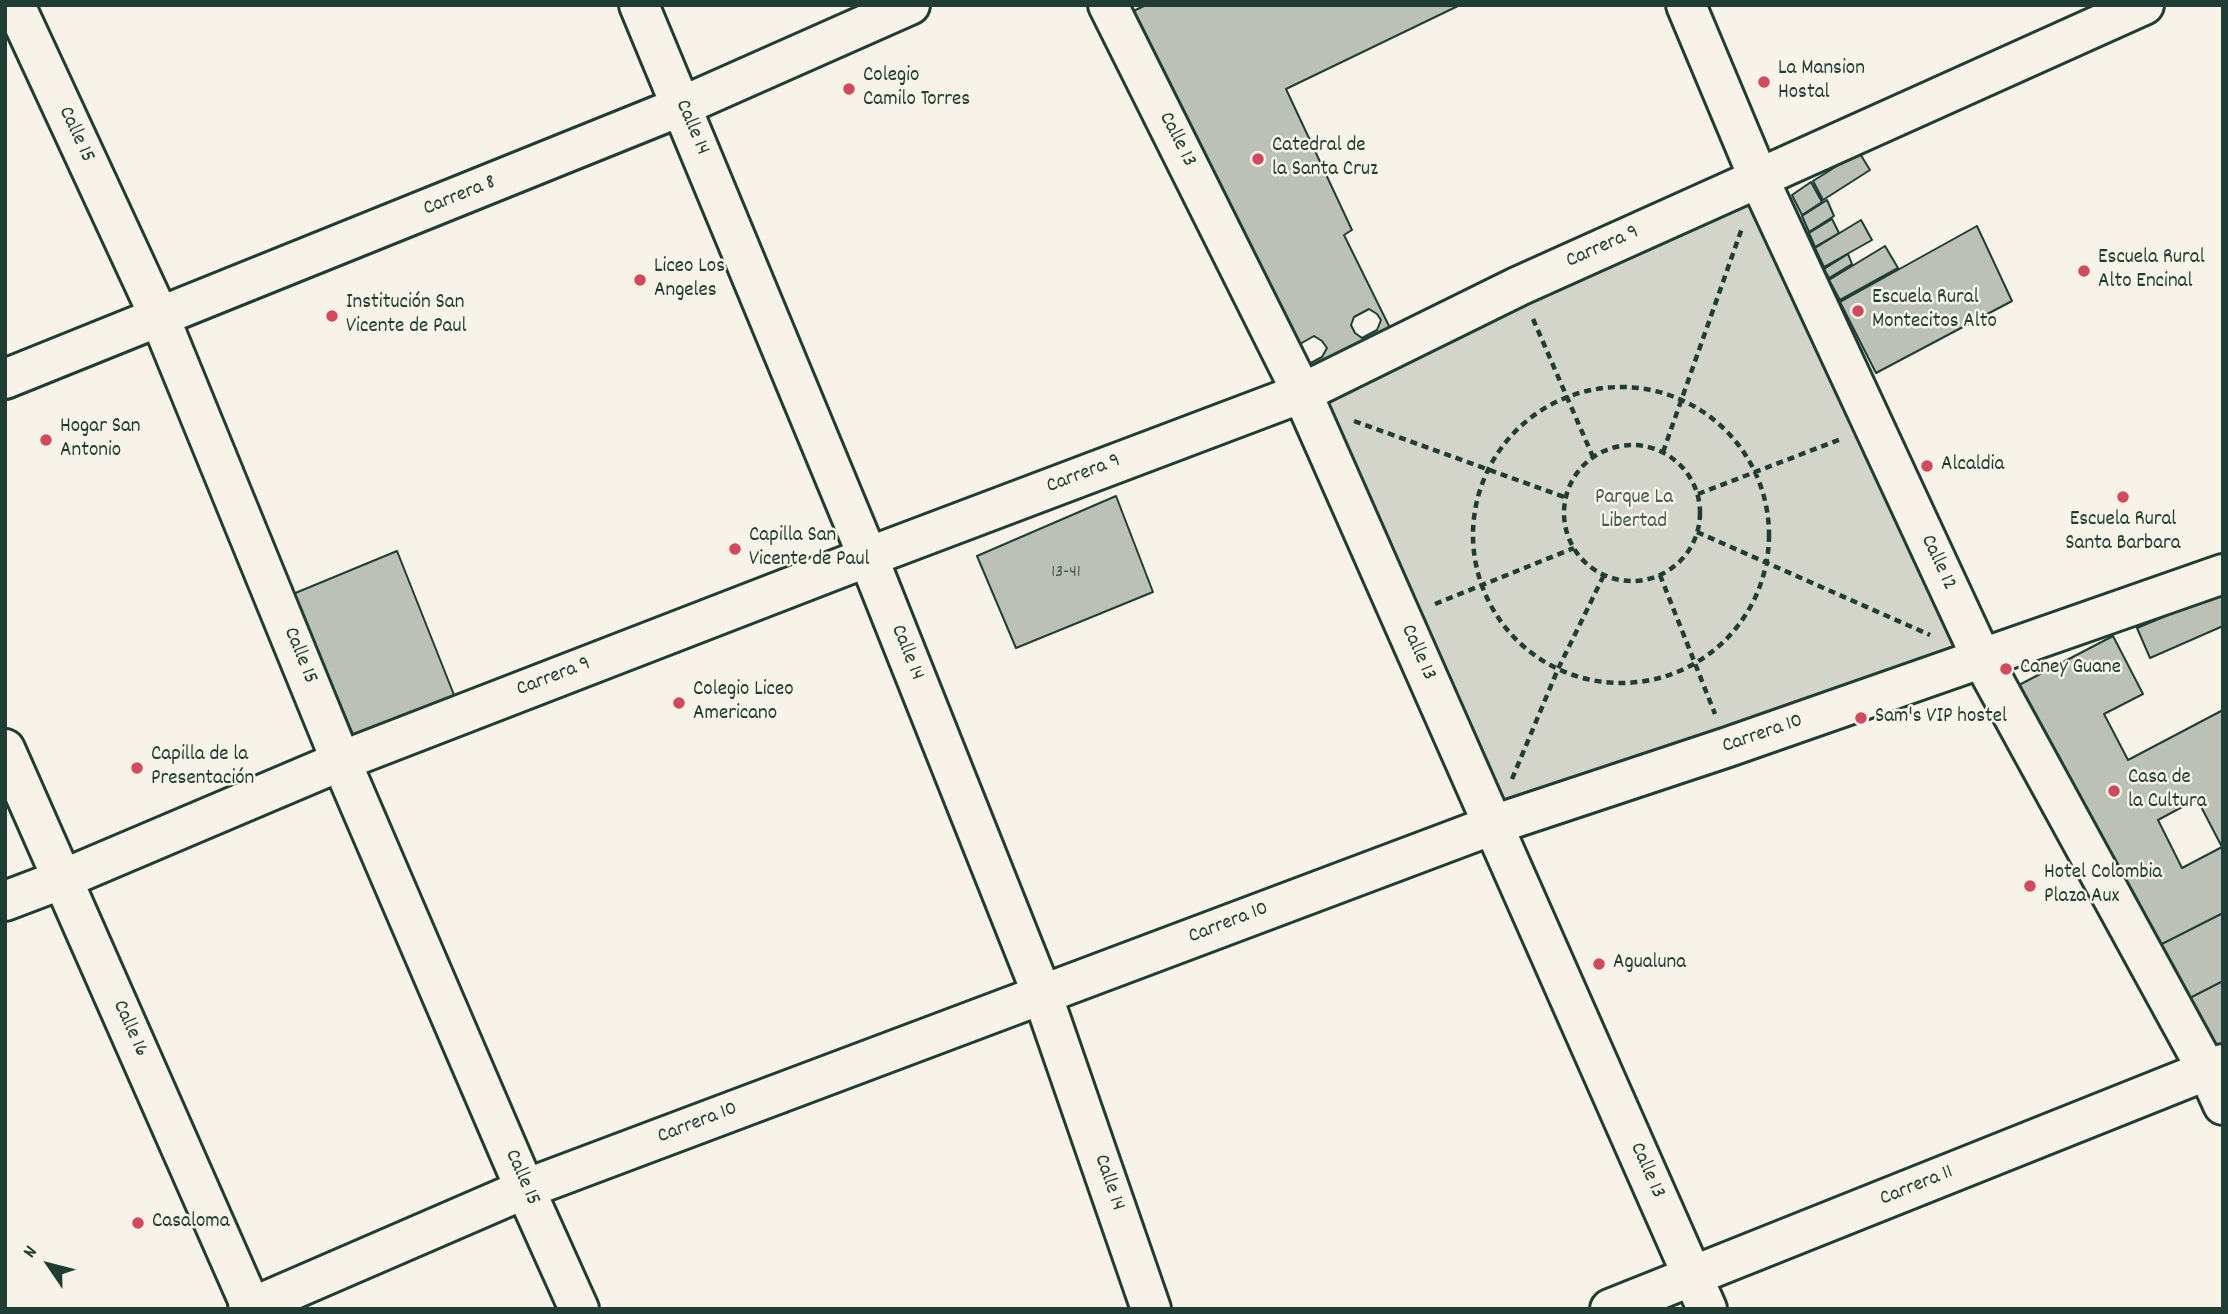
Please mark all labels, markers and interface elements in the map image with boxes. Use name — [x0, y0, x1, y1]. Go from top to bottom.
place label: La Mansion Hostal — [1778, 57, 1865, 107]
place label: Colegio Camilo Torres — [863, 64, 970, 114]
marker: La Mansion Hostal — [1756, 74, 1772, 90]
marker: Colegio Camilo Torres — [841, 81, 857, 97]
street label: Calle 14 — [668, 97, 714, 159]
street label: Calle 15 — [51, 103, 99, 167]
street label: Calle 13 — [1152, 108, 1200, 172]
place label: Catedral de la Santa Cruz — [1272, 134, 1378, 184]
marker: Catedral de la Santa Cruz — [1250, 151, 1266, 167]
street label: Carrera 8 — [420, 171, 500, 223]
street label: Carrera 9 — [1563, 221, 1643, 275]
place label: Escuela Rural Alto Encinal — [2098, 246, 2205, 296]
place label: Liceo Los Angeles — [654, 255, 725, 305]
marker: Escuela Rural Alto Encinal — [2076, 263, 2092, 279]
marker: Liceo Los Angeles — [632, 272, 648, 288]
place label: Escuela Rural Montecitos Alto — [1872, 286, 1997, 336]
place label: Institución San Vicente de Paul — [346, 291, 466, 341]
marker: Escuela Rural Montecitos Alto — [1850, 303, 1866, 319]
marker: Institución San Vicente de Paul — [324, 308, 340, 324]
place label: Hogar San Antonio — [60, 415, 141, 465]
marker: Hogar San Antonio — [38, 432, 54, 448]
street label: Carrera 9 — [1043, 449, 1125, 501]
place label: Alcaldia — [1941, 453, 2004, 479]
marker: Alcaldia — [1919, 458, 1935, 474]
park label: Parque La Libertad — [1595, 486, 1673, 536]
marker: Escuela Rural Santa Barbara — [2115, 489, 2131, 505]
place label: Escuela Rural Santa Barbara — [2065, 508, 2181, 558]
place label: Capilla San Vicente de Paul — [749, 524, 869, 574]
street label: Calle 12 — [1913, 531, 1961, 595]
marker: Capilla San Vicente de Paul — [727, 541, 743, 557]
house number: 13-41 — [1051, 563, 1081, 585]
street label: Calle 13 — [1394, 621, 1440, 685]
street label: Calle 14 — [884, 622, 928, 684]
street label: Calle 15 — [276, 624, 322, 688]
street label: Carrera 9 — [513, 652, 595, 704]
place label: Caney Guane — [2020, 656, 2121, 682]
marker: Caney Guane — [1998, 661, 2014, 677]
place label: Colegio Liceo Americano — [693, 678, 794, 728]
marker: Colegio Liceo Americano — [671, 695, 687, 711]
place label: Sam's VIP hostel — [1875, 705, 2007, 731]
street label: Carrera 10 — [1719, 709, 1807, 761]
marker: Sam's VIP hostel — [1853, 710, 1869, 726]
place label: Capilla de la Presentación — [151, 743, 254, 793]
marker: Capilla de la Presentación — [129, 760, 145, 776]
place label: Casa de la Cultura — [2128, 766, 2207, 816]
marker: Casa de la Cultura — [2106, 783, 2122, 799]
place label: Hotel Colombia Plaza Aux — [2044, 861, 2162, 911]
marker: Hotel Colombia Plaza Aux — [2022, 878, 2038, 894]
street label: Carrera 10 — [1185, 897, 1273, 951]
place label: Agualuna — [1613, 951, 1686, 977]
marker: Agualuna — [1591, 956, 1607, 972]
street label: Calle 16 — [105, 997, 153, 1061]
street label: Carrera 10 — [654, 1097, 742, 1151]
street label: Calle 13 — [1623, 1139, 1669, 1203]
street label: Calle 15 — [498, 1146, 544, 1210]
street label: Calle 14 — [1087, 1152, 1129, 1214]
street label: Carrera 11 — [1877, 1161, 1957, 1213]
place label: Casaloma — [152, 1210, 230, 1236]
marker: Casaloma — [130, 1215, 146, 1231]
north arrow — [14, 1230, 84, 1300]
text: N — [18, 1241, 45, 1264]

